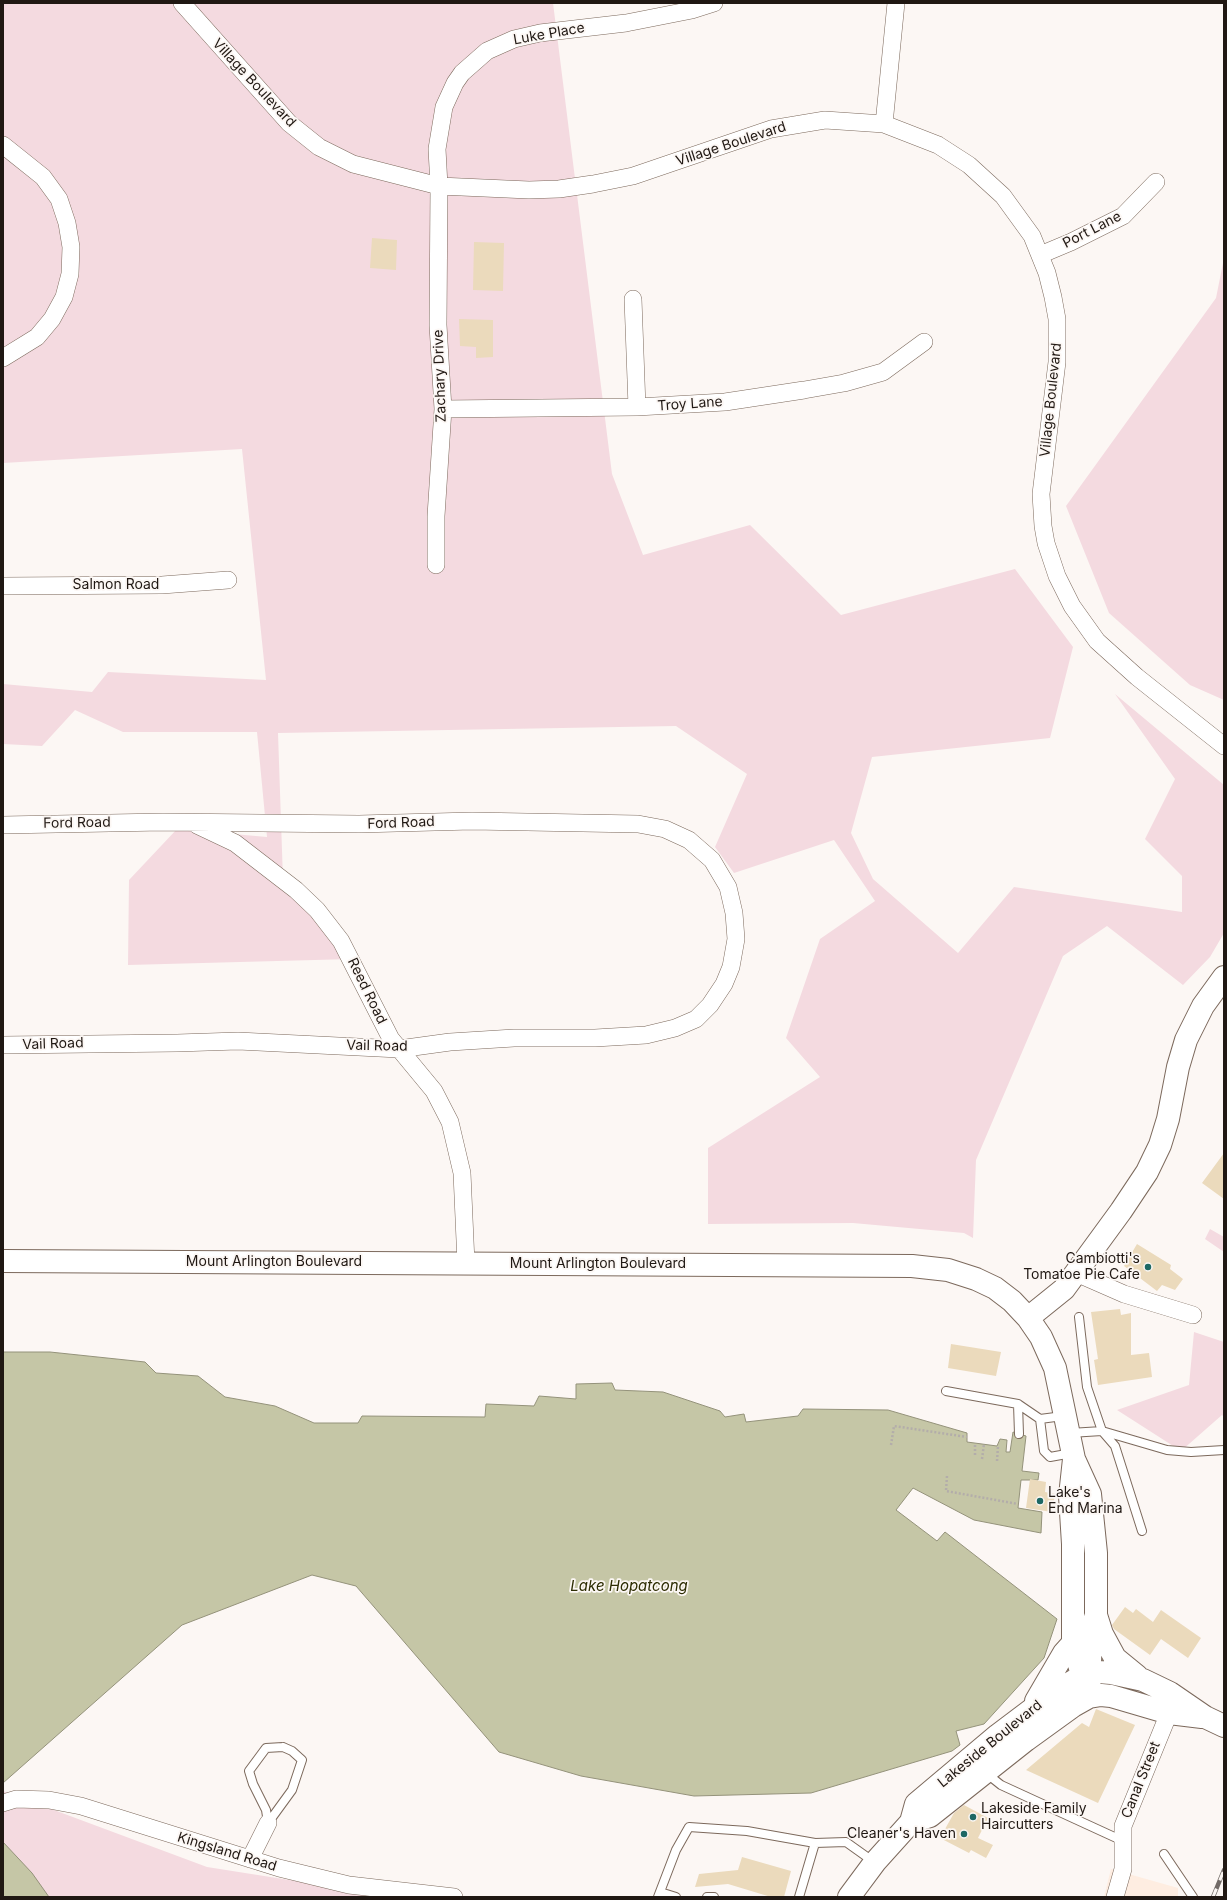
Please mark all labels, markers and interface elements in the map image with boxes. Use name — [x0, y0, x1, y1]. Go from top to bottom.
street label: Luke Place — [512, 19, 586, 49]
street label: Village Boulevard — [209, 35, 299, 131]
street label: Village Boulevard — [674, 118, 788, 170]
street label: Port Lane — [1060, 208, 1124, 252]
street label: Zachary Drive — [430, 329, 450, 423]
street label: Village Boulevard — [1037, 342, 1065, 458]
street label: Troy Lane — [657, 393, 723, 415]
street label: Salmon Road — [73, 577, 159, 593]
street label: Ford Road — [367, 813, 435, 833]
street label: Ford Road — [43, 814, 111, 832]
street label: Reed Road — [344, 955, 390, 1027]
street label: Vail Road — [22, 1035, 84, 1053]
street label: Vail Road — [346, 1037, 408, 1055]
place label: Cambiotti's Tomatoe Pie Cafe — [1023, 1251, 1140, 1284]
street label: Mount Arlington Boulevard — [186, 1254, 362, 1270]
street label: Mount Arlington Boulevard — [510, 1256, 686, 1272]
marker: Cambiotti's Tomatoe Pie Cafe — [1143, 1262, 1153, 1272]
place label: Lake's End Marina — [1048, 1485, 1123, 1518]
marker: Lake's End Marina — [1035, 1496, 1045, 1506]
water label: Lake Hopatcong — [570, 1577, 688, 1595]
street label: Lakeside Boulevard — [935, 1697, 1045, 1791]
street label: Canal Street — [1118, 1739, 1164, 1821]
place label: Lakeside Family Haircutters — [981, 1801, 1087, 1834]
marker: Lakeside Family Haircutters — [968, 1812, 978, 1822]
place label: Cleaner's Haven — [847, 1826, 956, 1842]
street label: Kingsland Road — [175, 1829, 279, 1875]
marker: Cleaner's Haven — [959, 1829, 969, 1839]

